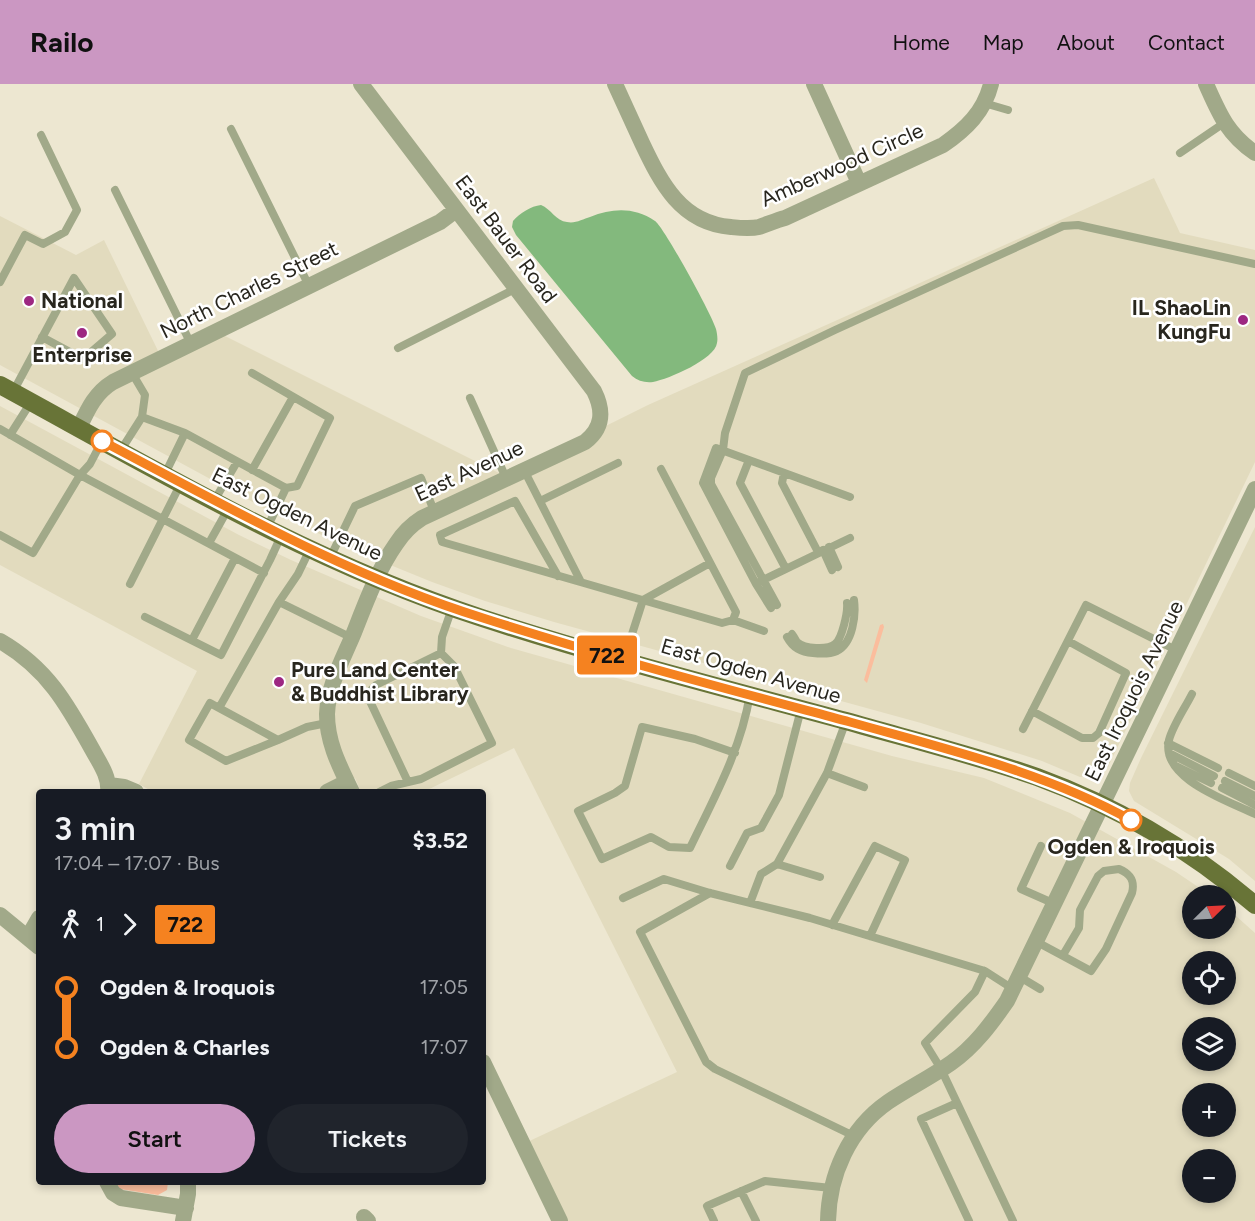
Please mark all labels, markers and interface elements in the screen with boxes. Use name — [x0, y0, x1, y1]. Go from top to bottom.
text: Railo — [30, 25, 93, 59]
text: Home — [893, 30, 950, 55]
text: Map — [983, 30, 1024, 55]
text: About — [1057, 30, 1115, 55]
text: Contact — [1148, 30, 1225, 55]
street label: Amberwood Circle — [757, 117, 927, 212]
street label: East Bauer Road — [450, 170, 563, 307]
street label: North Charles Street — [156, 236, 342, 344]
place label: National — [41, 288, 123, 313]
marker: National — [22, 294, 36, 308]
place label: IL ShaoLin KungFu — [1132, 295, 1231, 344]
marker: IL ShaoLin KungFu — [1236, 313, 1250, 327]
marker: Enterprise — [75, 326, 89, 340]
place label: Enterprise — [32, 342, 132, 367]
unlabelled marker — [91, 430, 113, 452]
street label: East Avenue — [410, 434, 527, 507]
street label: East Ogden Avenue — [208, 461, 386, 566]
street label: East Iroquois Avenue — [1079, 596, 1188, 785]
street label: East Ogden Avenue — [658, 633, 844, 708]
line badge: 722 — [572, 636, 642, 674]
text: 722 — [589, 643, 625, 668]
place label: Pure Land Center & Buddhist Library — [291, 657, 469, 706]
marker: Pure Land Center & Buddhist Library — [272, 675, 286, 689]
text: 3 min — [54, 809, 136, 848]
marker: Ogden & Iroquois — [1120, 809, 1142, 831]
text: $3.52 — [413, 827, 468, 854]
place label: Ogden & Iroquois — [1048, 834, 1215, 859]
text: 17:04 – 17:07 · Bus — [54, 851, 219, 875]
north arrow — [1182, 885, 1236, 939]
map controls — [1182, 885, 1236, 1203]
icon: walk — [54, 908, 87, 941]
icon: forward — [113, 908, 146, 941]
text: 1 — [96, 912, 104, 936]
text: 722 — [167, 912, 203, 937]
button: locate — [1182, 951, 1236, 1005]
text: Ogden & Iroquois — [100, 974, 275, 1001]
text: 17:05 — [420, 975, 468, 999]
button: layers — [1182, 1017, 1236, 1071]
text: Ogden & Charles — [100, 1034, 269, 1061]
text: 17:07 — [420, 1035, 468, 1059]
button: + — [1182, 1083, 1236, 1137]
button: Start — [54, 1104, 255, 1173]
button: Tickets — [267, 1104, 468, 1173]
button: − — [1182, 1149, 1236, 1203]

